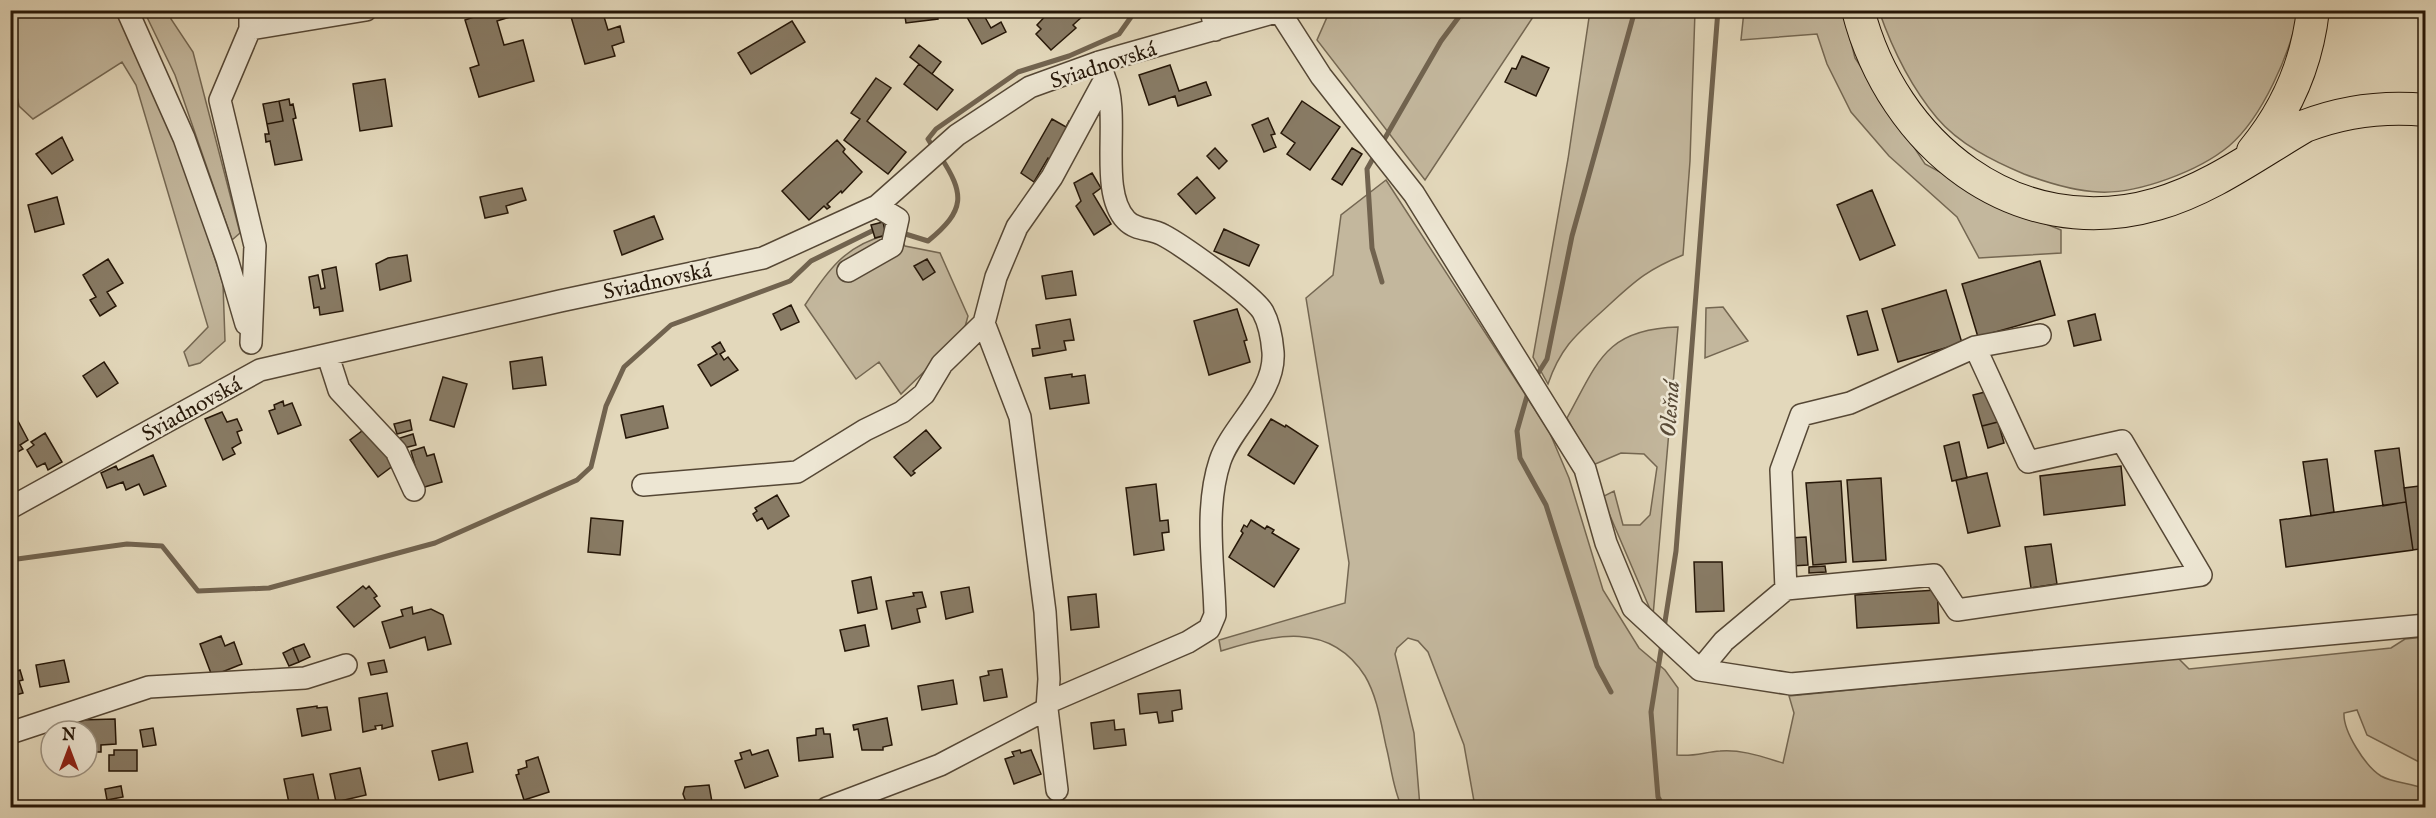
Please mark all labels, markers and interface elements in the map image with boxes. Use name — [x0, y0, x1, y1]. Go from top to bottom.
street label: Sviadnovská — [1047, 35, 1161, 96]
street label: Sviadnovská — [601, 257, 715, 307]
street label: Sviadnovská — [137, 371, 247, 449]
water label: Olešná — [1653, 378, 1688, 438]
north arrow — [39, 719, 99, 779]
text: N — [61, 726, 76, 746]

